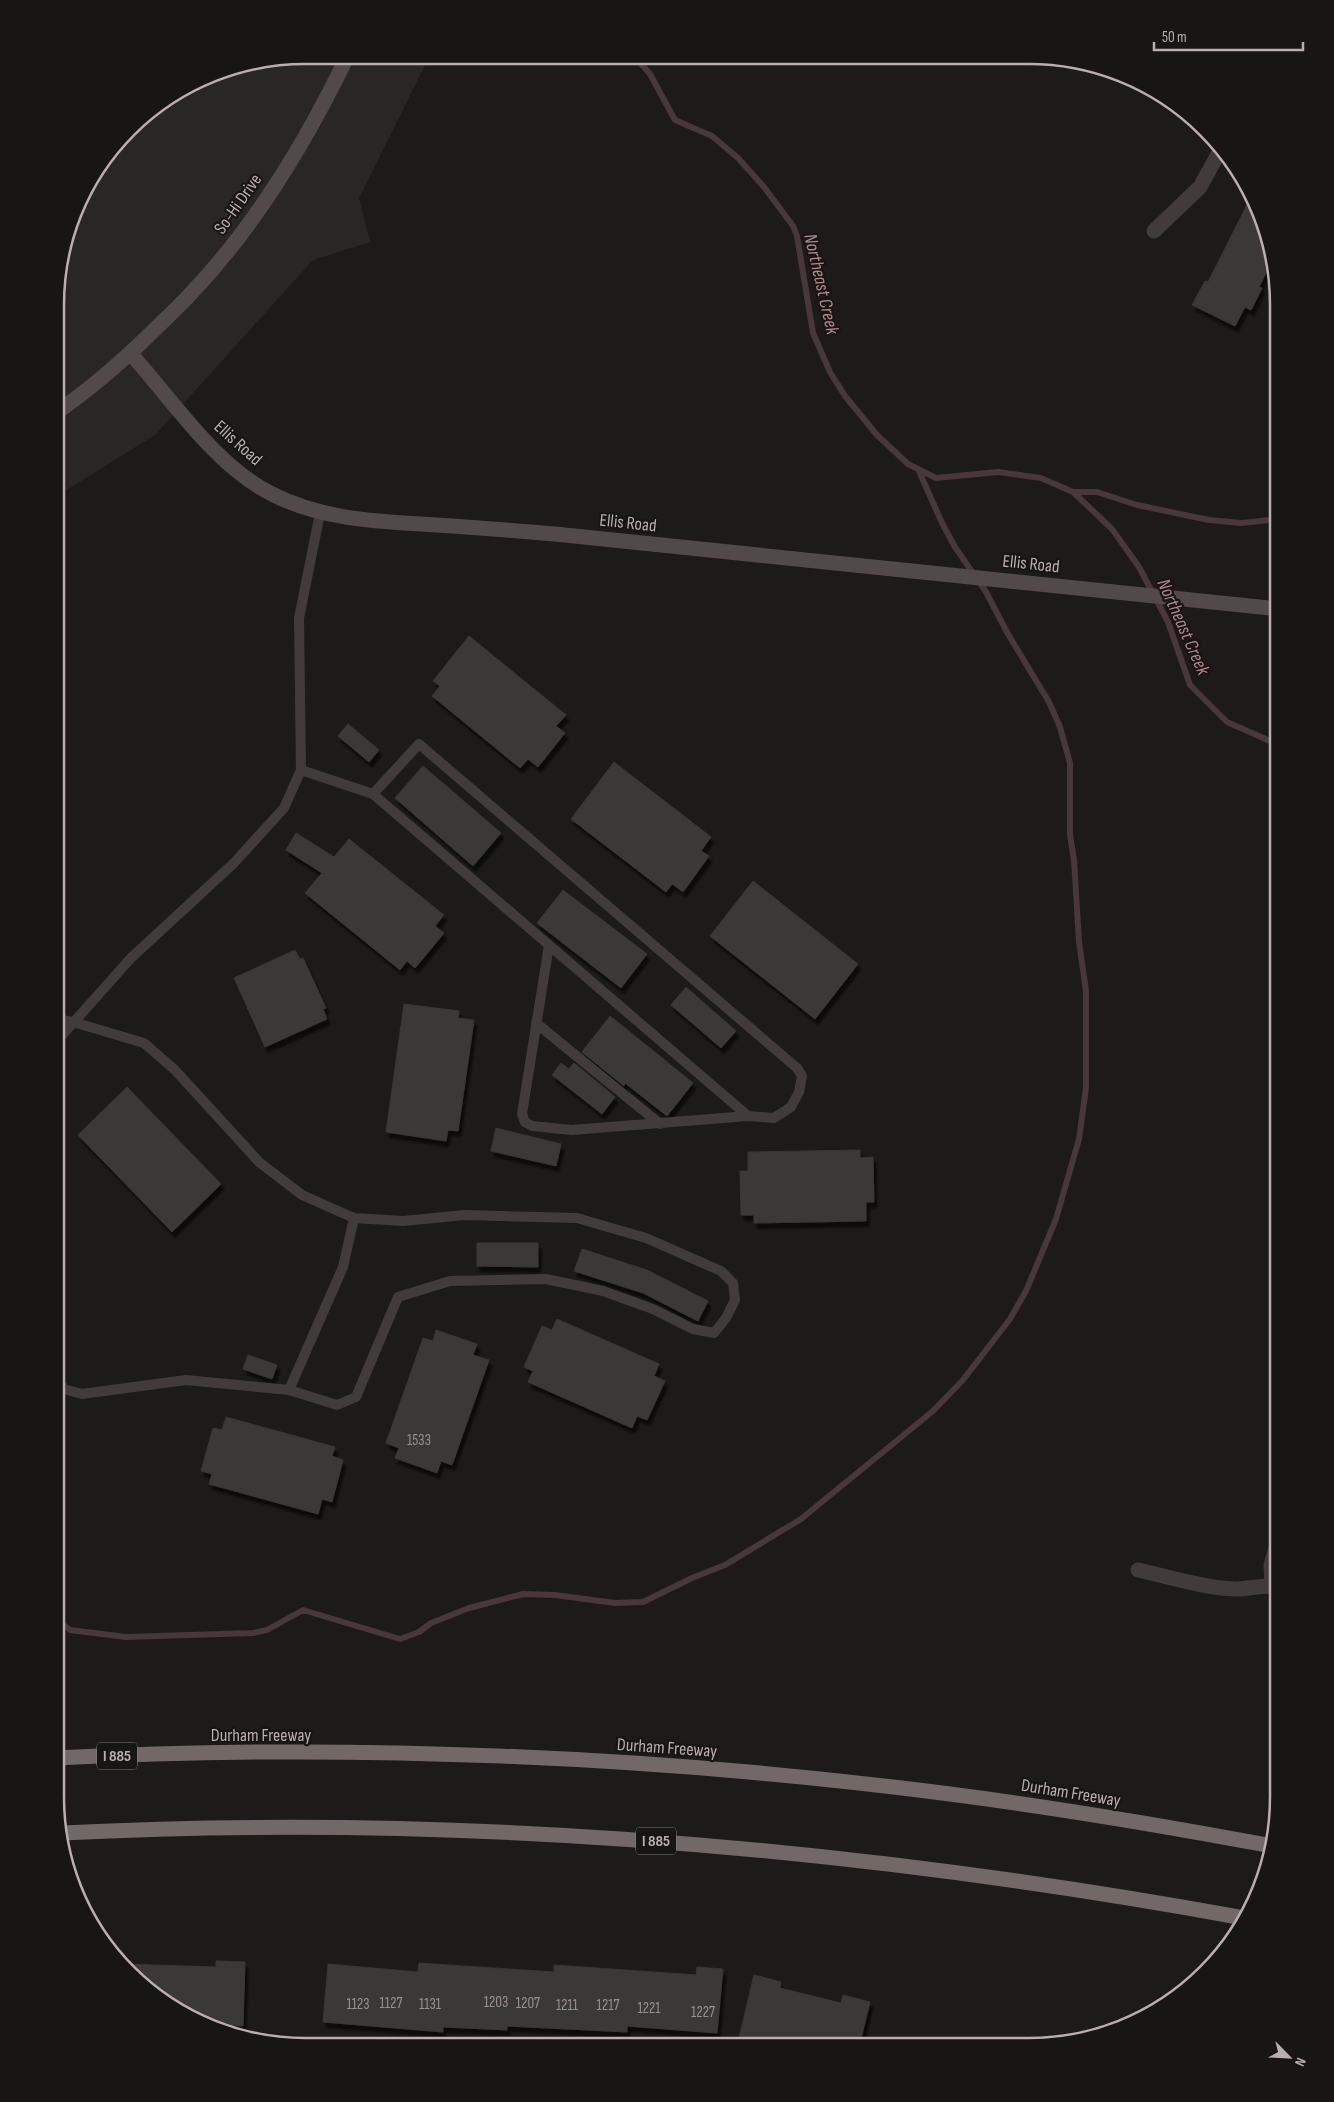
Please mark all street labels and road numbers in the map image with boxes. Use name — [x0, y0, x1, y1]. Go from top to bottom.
street label: So-Hi Drive — [210, 170, 266, 238]
street label: Ellis Road — [210, 416, 266, 470]
street label: Ellis Road — [598, 510, 658, 536]
street label: Ellis Road — [1001, 551, 1061, 577]
street label: Durham Freeway — [211, 1725, 311, 1746]
street label: Durham Freeway — [616, 1734, 718, 1762]
road number: I 885 — [97, 1742, 137, 1770]
street label: Durham Freeway — [1020, 1775, 1122, 1811]
road number: I 885 — [636, 1828, 676, 1854]

